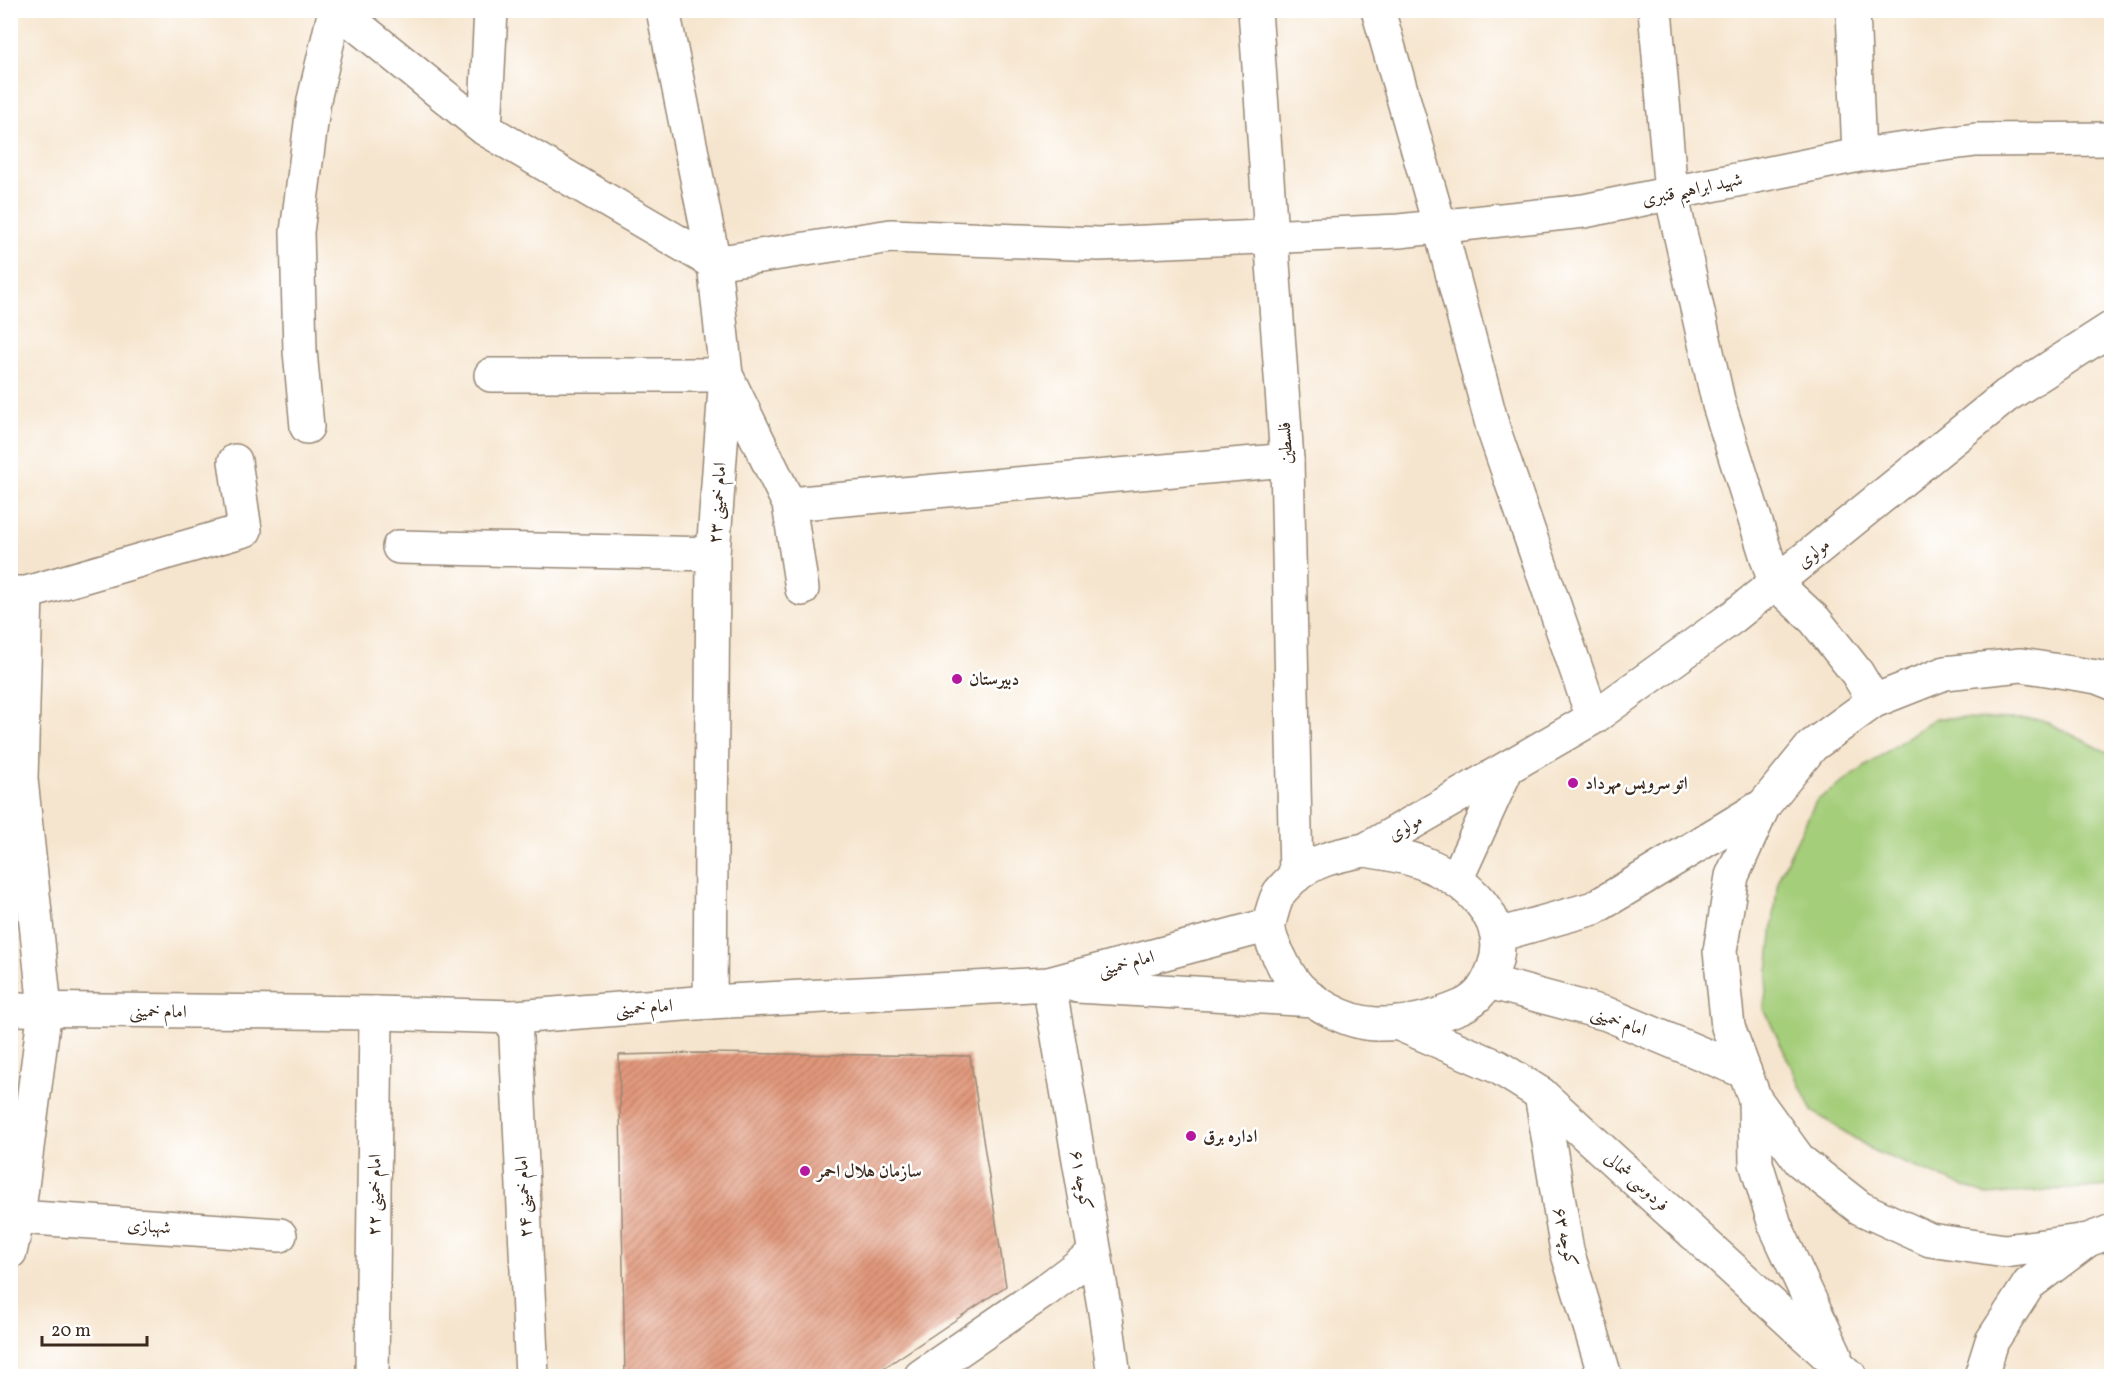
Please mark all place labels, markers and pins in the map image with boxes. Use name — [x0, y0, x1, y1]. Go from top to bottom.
place label: دبیرستان — [969, 668, 1019, 693]
marker: دبیرستان — [950, 672, 964, 686]
place label: اتو سرویس مهرداد — [1585, 772, 1688, 797]
marker: اتو سرویس مهرداد — [1566, 776, 1580, 790]
place label: اداره برق — [1203, 1125, 1257, 1150]
marker: اداره برق — [1184, 1129, 1198, 1143]
place label: سازمان هلال احمر — [815, 1160, 922, 1185]
marker: سازمان هلال احمر — [798, 1164, 812, 1178]

